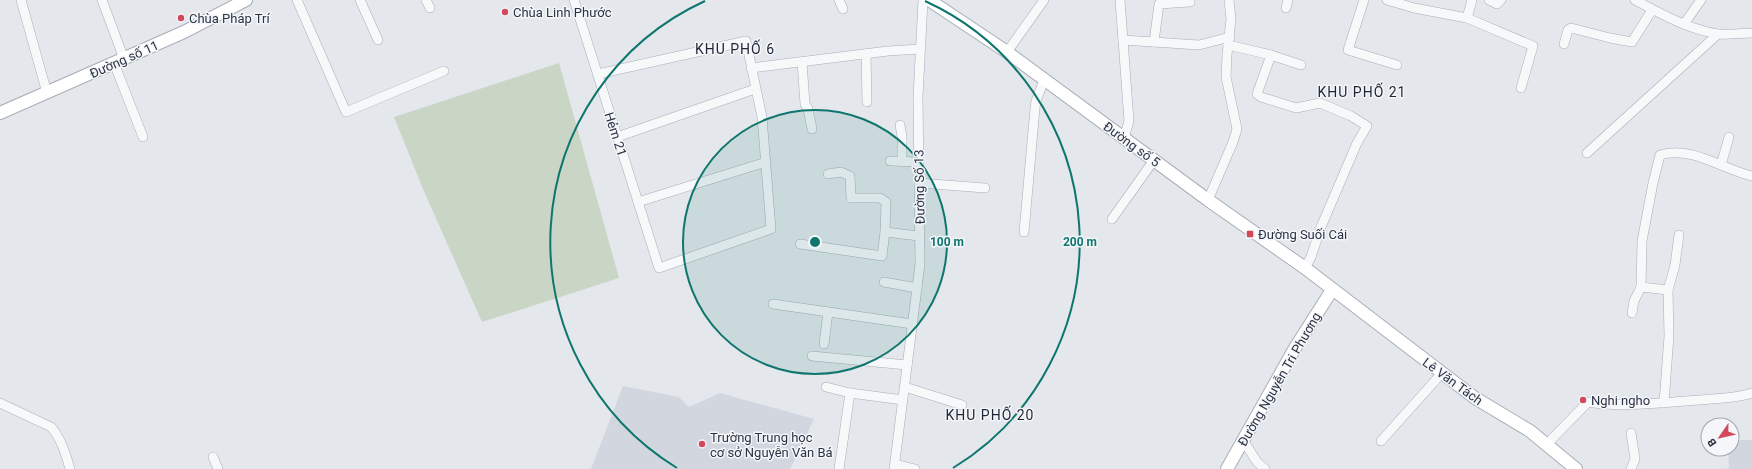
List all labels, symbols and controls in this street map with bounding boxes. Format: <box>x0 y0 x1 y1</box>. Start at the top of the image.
place label: Chùa Linh Phước <box>513 5 612 20</box>
marker: Chùa Linh Phước <box>500 7 510 17</box>
place label: Chùa Pháp Trí <box>189 11 270 26</box>
marker: Chùa Pháp Trí <box>176 13 186 23</box>
street label: Đường số 11 <box>87 38 161 81</box>
district label: KHU PHỐ 6 <box>695 39 775 57</box>
district label: KHU PHỐ 21 <box>1318 82 1406 100</box>
street label: Hẻm 21 <box>601 110 630 158</box>
street label: Đường số 5 <box>1100 119 1163 170</box>
street label: Đường Số 13 <box>911 149 928 225</box>
place label: Đường Suối Cái <box>1258 227 1347 242</box>
marker: Đường Suối Cái <box>1245 229 1255 239</box>
centre of rings <box>808 235 822 249</box>
text: 100 m <box>930 235 964 249</box>
text: 200 m <box>1063 235 1097 249</box>
street label: Đường Nguyễn Tri Phương <box>1235 310 1324 449</box>
street label: Lê Văn Tách <box>1420 355 1486 408</box>
place label: Nghi ngho <box>1591 393 1650 408</box>
marker: Nghi ngho <box>1578 395 1588 405</box>
district label: KHU PHỐ 20 <box>946 405 1034 423</box>
north arrow <box>1700 417 1740 457</box>
place label: Trường Trung học cơ sở Nguyễn Văn Bá <box>710 430 833 460</box>
text: B <box>1705 436 1719 449</box>
marker: Trường Trung học cơ sở Nguyễn Văn Bá <box>697 439 707 449</box>

